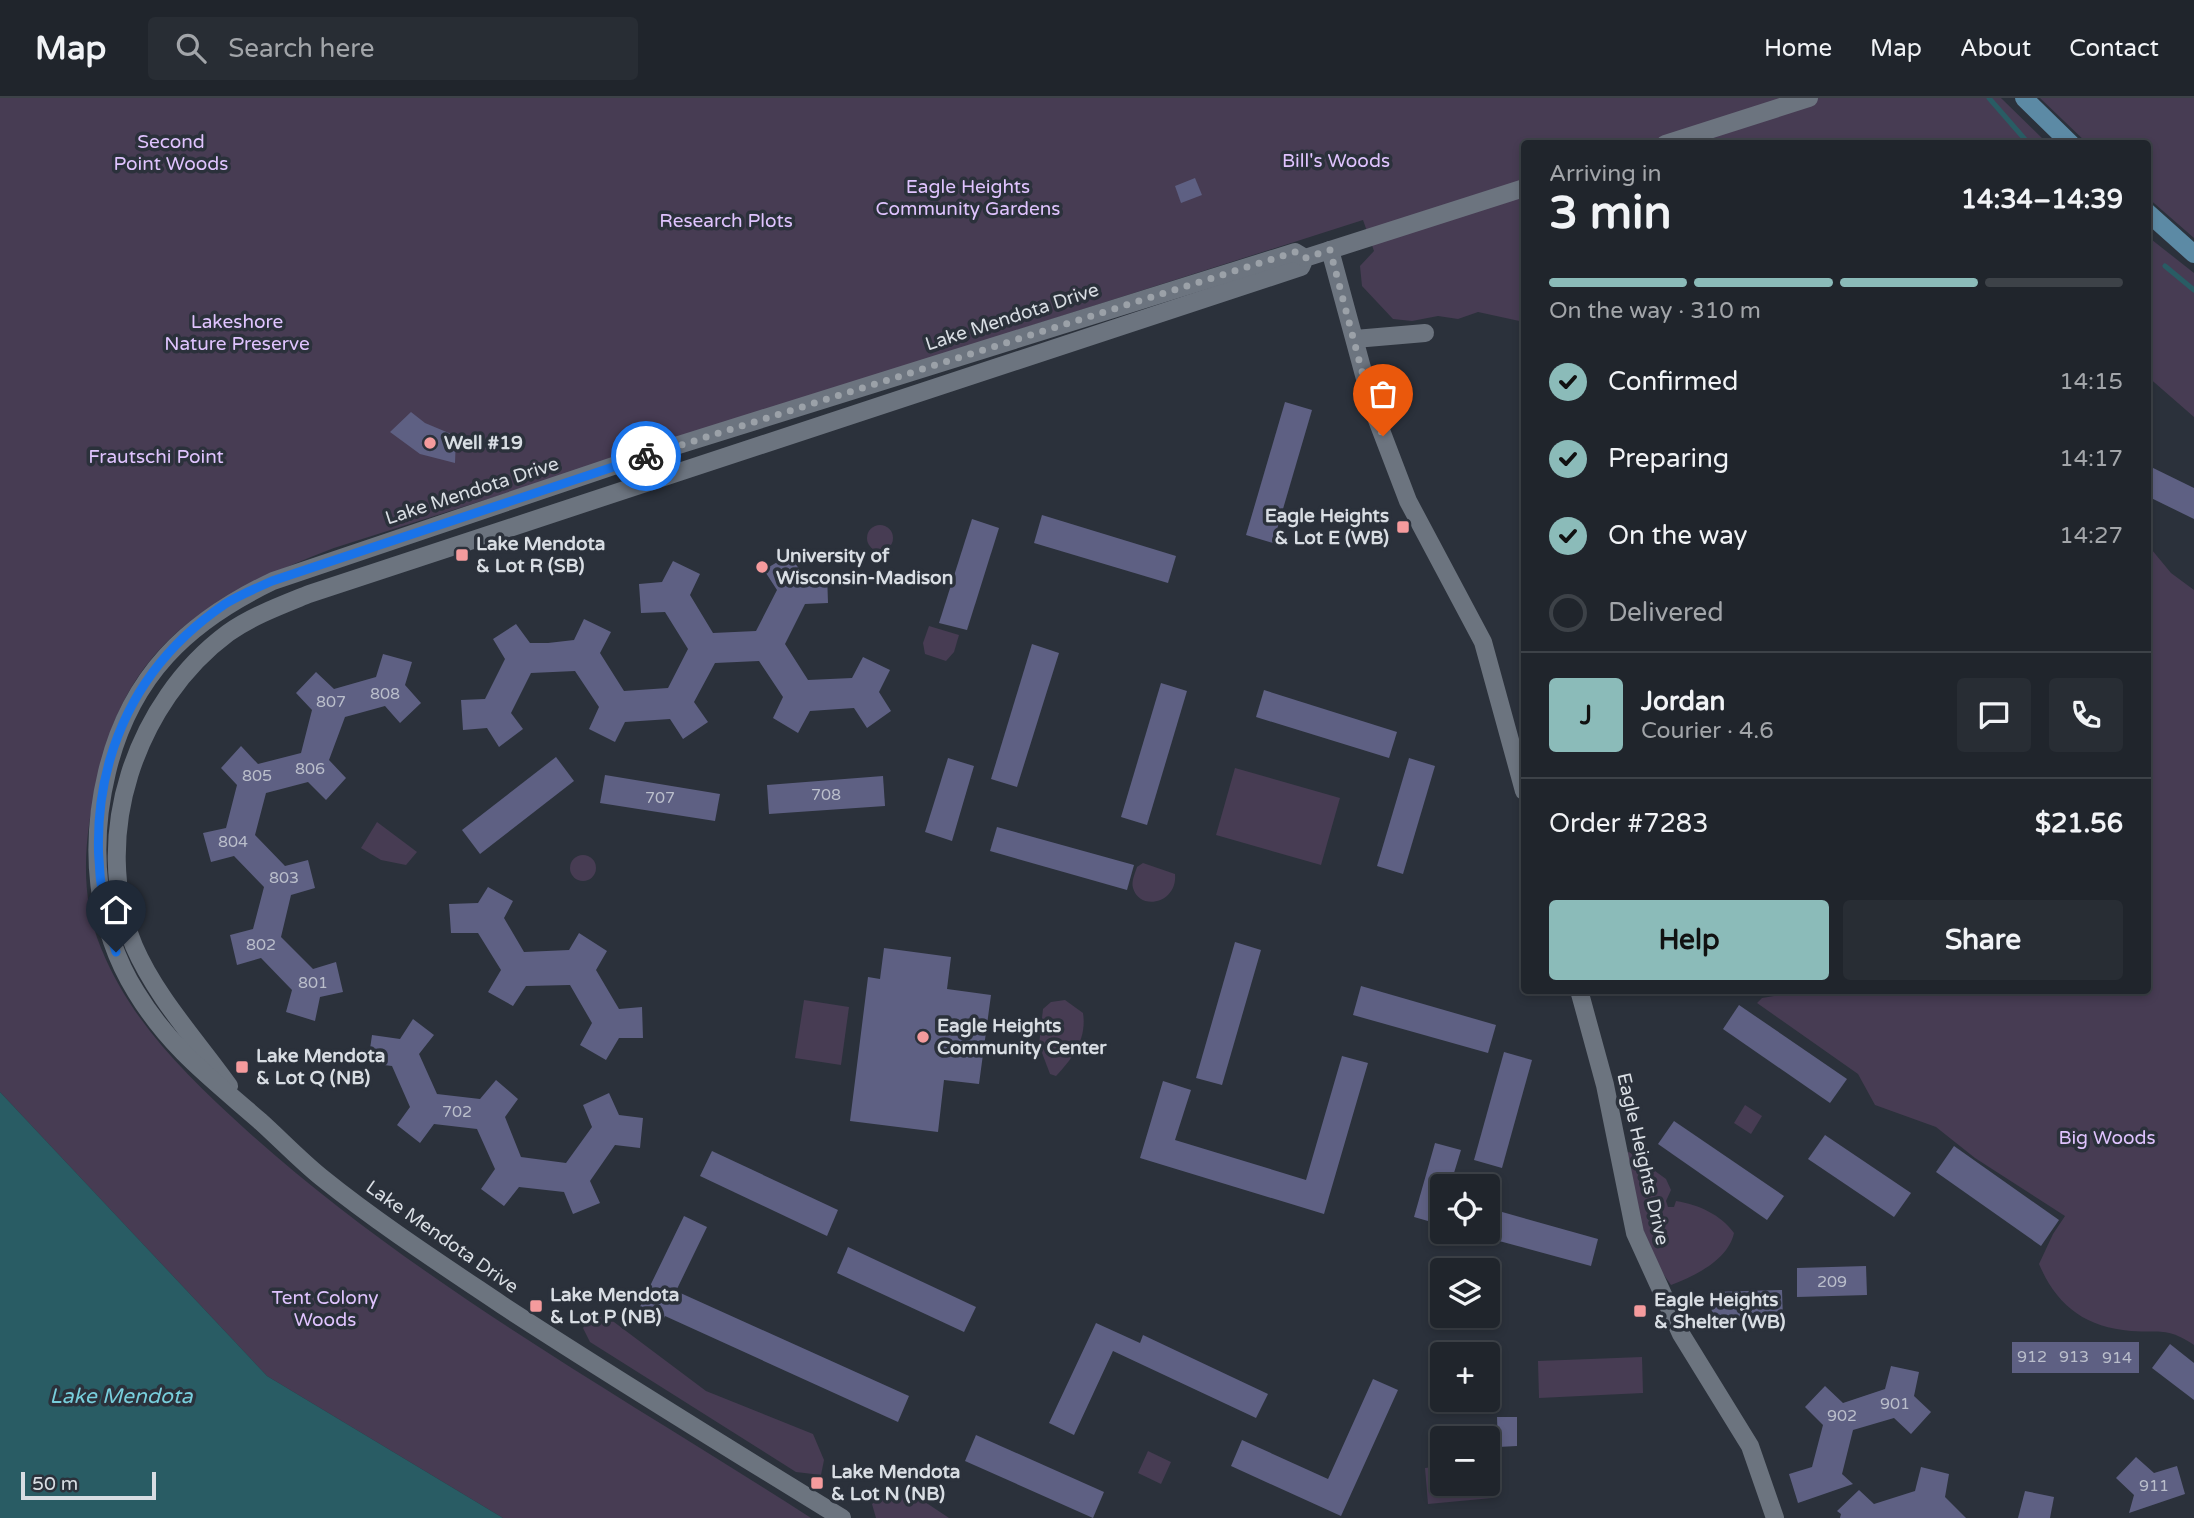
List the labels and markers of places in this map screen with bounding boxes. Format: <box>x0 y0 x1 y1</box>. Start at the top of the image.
pin <box>1353 364 1413 436</box>
place label: Well #19 <box>444 432 523 454</box>
marker: Well #19 <box>422 435 438 451</box>
place label: Eagle Heights & Lot E (WB) <box>1265 505 1389 549</box>
marker: Eagle Heights & Lot E (WB) <box>1395 519 1411 535</box>
place label: Lake Mendota & Lot R (SB) <box>476 533 605 577</box>
place label: University of Wisconsin-Madison <box>776 545 953 589</box>
marker: Lake Mendota & Lot R (SB) <box>454 547 470 563</box>
marker: University of Wisconsin-Madison <box>754 559 770 575</box>
pin <box>86 880 146 952</box>
place label: Eagle Heights Community Center <box>937 1015 1107 1060</box>
marker: Eagle Heights Community Center <box>915 1029 931 1045</box>
place label: Lake Mendota & Lot Q (NB) <box>256 1045 385 1089</box>
marker: Lake Mendota & Lot Q (NB) <box>234 1059 250 1075</box>
place label: Lake Mendota & Lot P (NB) <box>550 1284 679 1328</box>
place label: Eagle Heights & Shelter (WB) <box>1654 1289 1786 1333</box>
marker: Lake Mendota & Lot P (NB) <box>528 1298 544 1314</box>
marker: Eagle Heights & Shelter (WB) <box>1632 1303 1648 1319</box>
place label: Lake Mendota & Lot N (NB) <box>831 1461 960 1505</box>
marker: Lake Mendota & Lot N (NB) <box>809 1475 825 1491</box>

